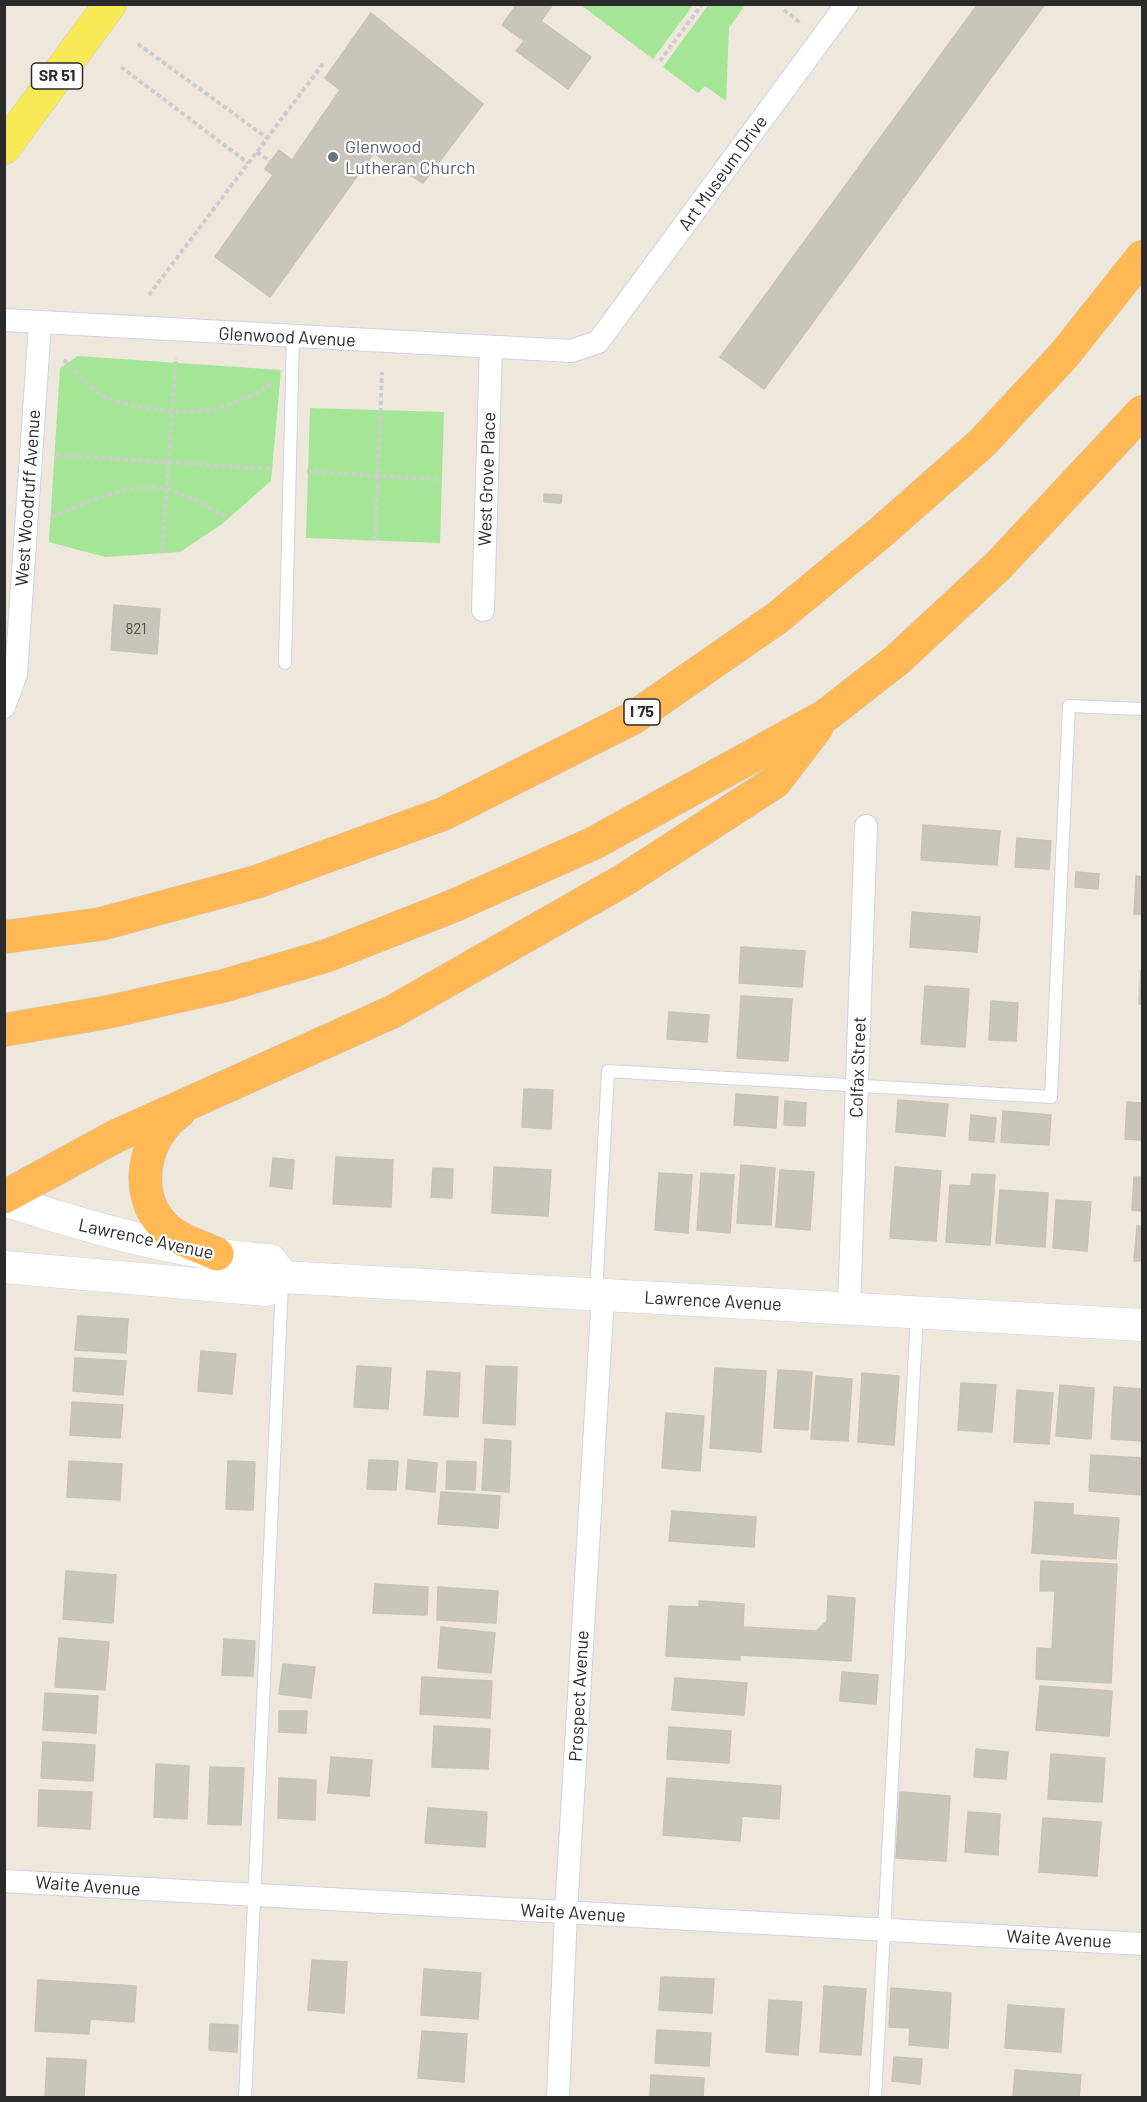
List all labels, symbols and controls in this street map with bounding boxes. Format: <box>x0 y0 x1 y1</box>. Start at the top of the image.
road number: SR 51 <box>32 63 82 89</box>
street label: Art Museum Drive <box>674 111 772 235</box>
place label: Glenwood Lutheran Church <box>345 136 475 178</box>
marker: Glenwood Lutheran Church <box>326 150 340 164</box>
street label: Glenwood Avenue <box>218 323 356 351</box>
street label: West Woodruff Avenue <box>11 409 45 587</box>
street label: West Grove Place <box>474 411 500 547</box>
house number: 821 <box>126 620 146 638</box>
road number: I 75 <box>624 699 660 725</box>
street label: Colfax Street <box>845 1016 871 1118</box>
street label: Lawrence Avenue <box>76 1214 216 1264</box>
street label: Lawrence Avenue <box>644 1287 782 1315</box>
street label: Prospect Avenue <box>565 1630 593 1762</box>
street label: Waite Avenue <box>35 1872 141 1900</box>
street label: Waite Avenue <box>520 1899 626 1927</box>
street label: Waite Avenue <box>1006 1925 1112 1953</box>

